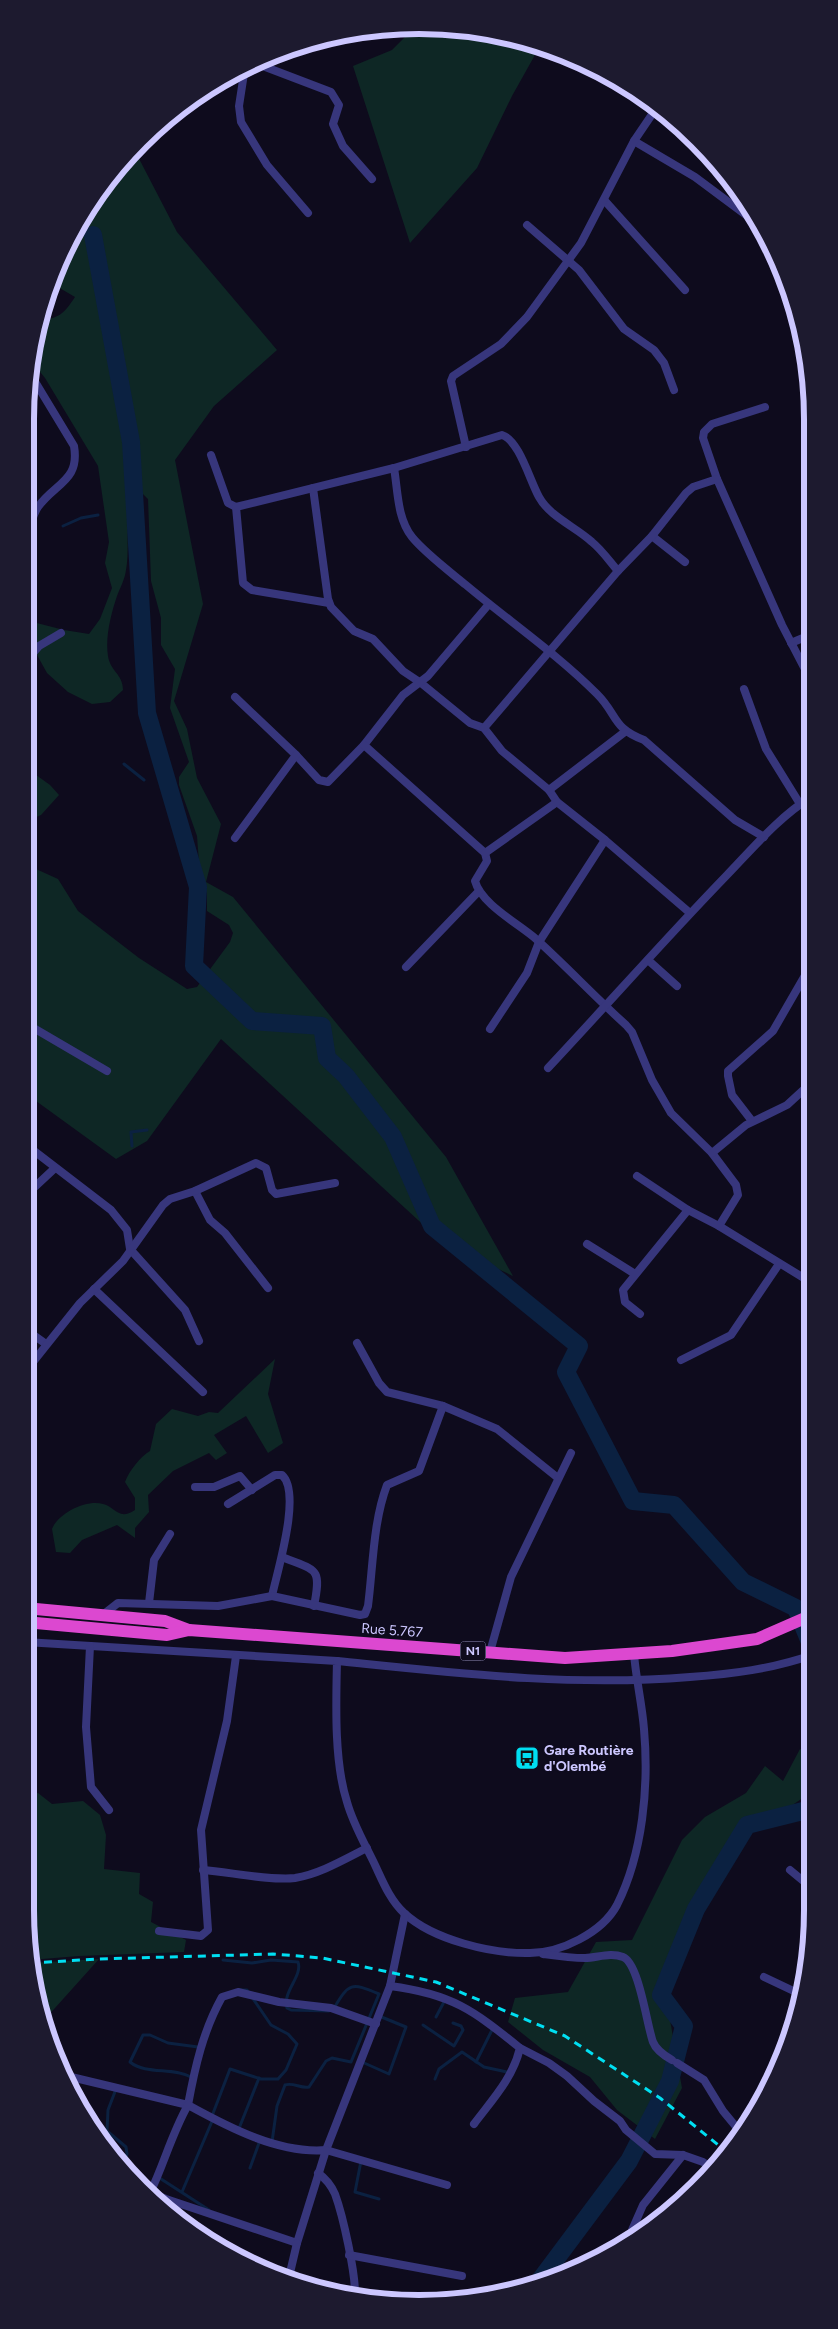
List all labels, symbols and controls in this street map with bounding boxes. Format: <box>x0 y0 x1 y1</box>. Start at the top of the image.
street label: Rue 5.767 <box>361 1620 424 1641</box>
road number: N1 <box>460 1642 486 1660</box>
place label: Gare Routière d'Olembé <box>544 1742 634 1775</box>
bus stop icon: Gare Routière d'Olembé <box>514 1745 540 1771</box>

